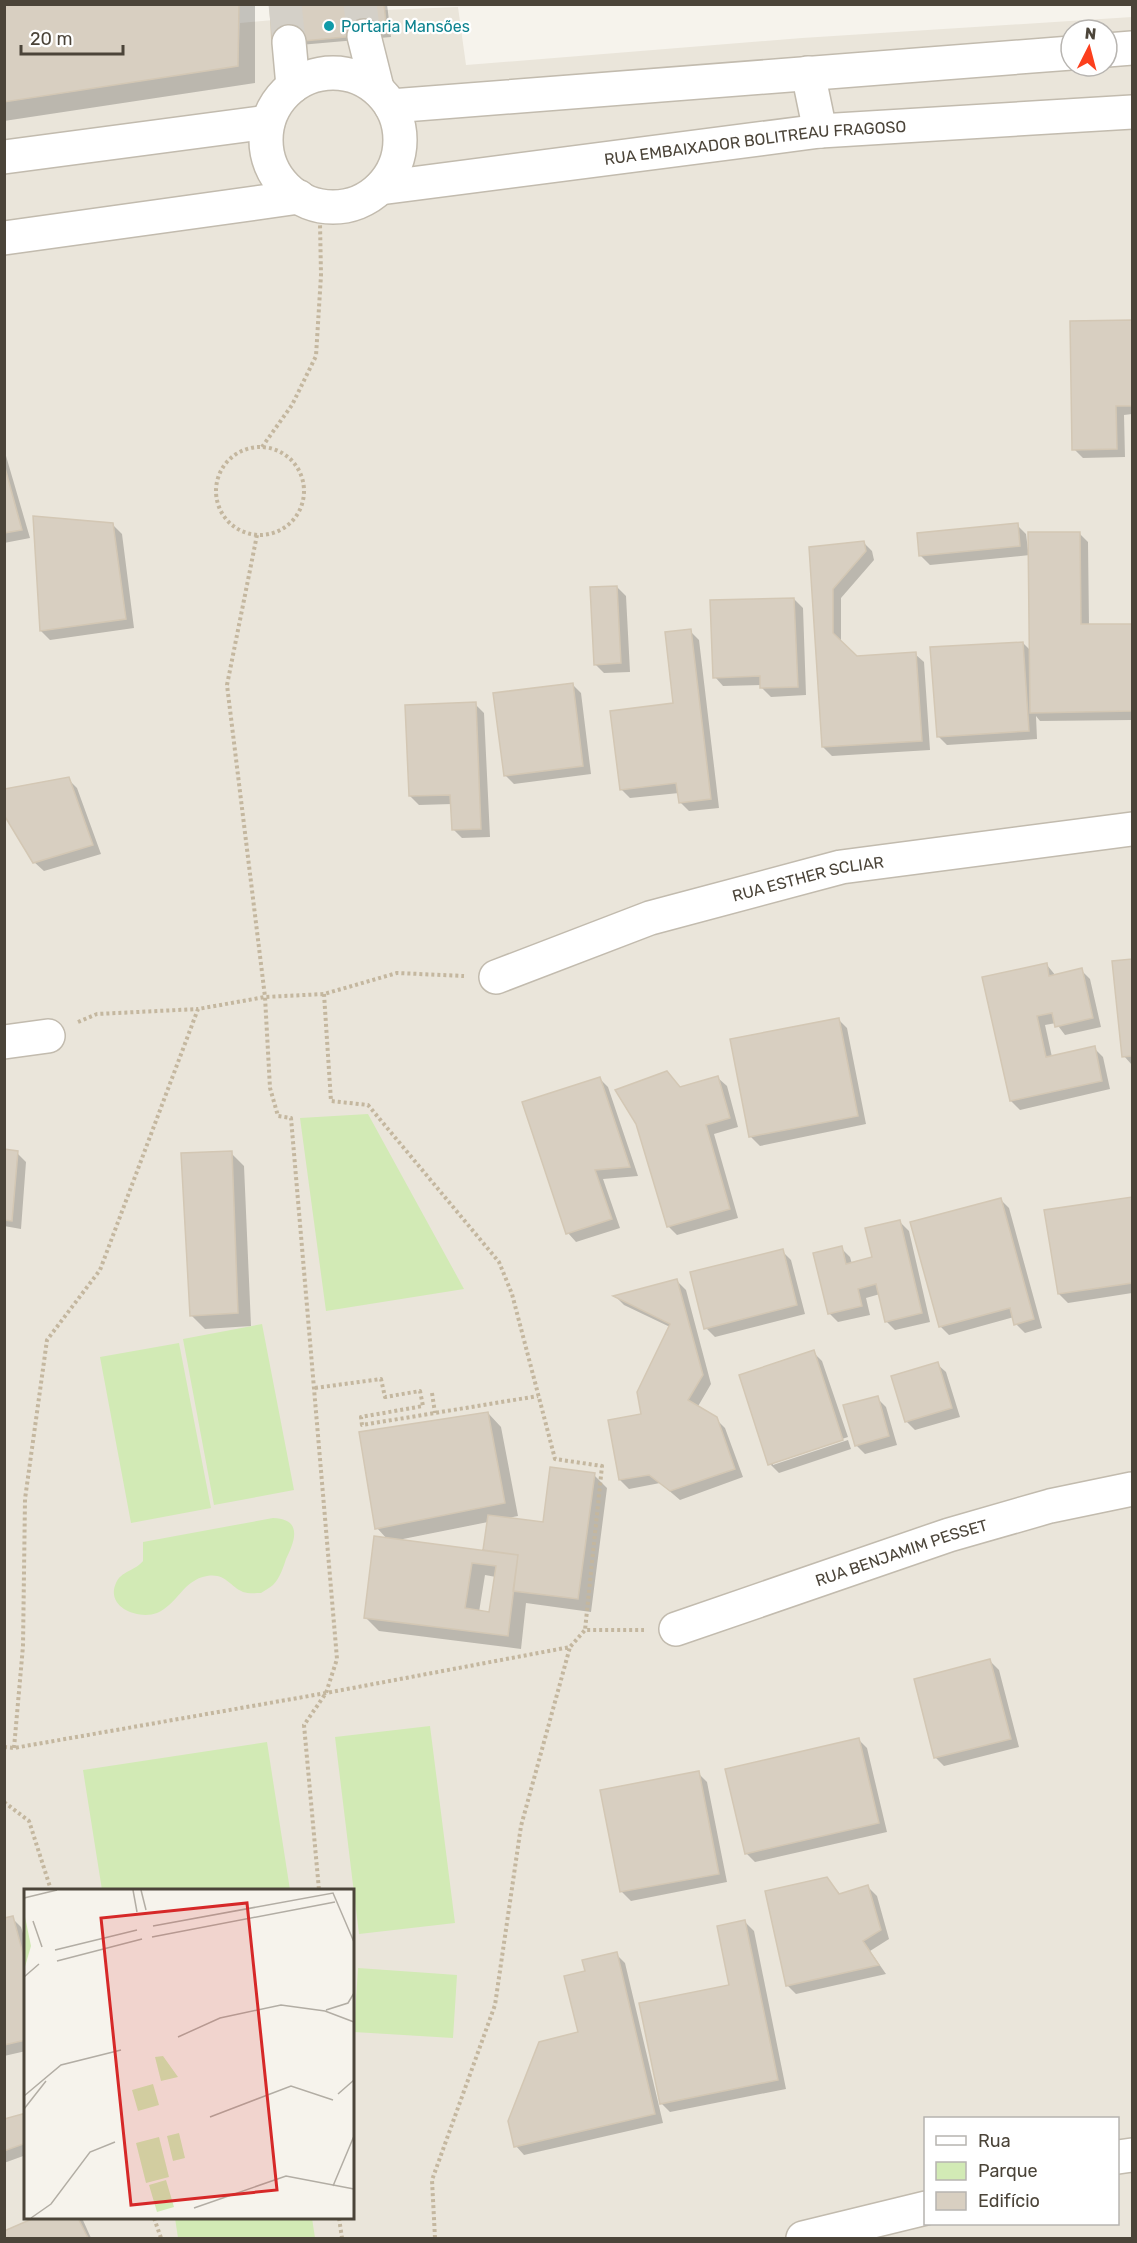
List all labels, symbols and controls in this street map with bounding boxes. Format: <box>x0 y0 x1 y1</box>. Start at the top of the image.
place label: Portaria Mansões <box>341 17 470 36</box>
scale bar <box>21 18 123 56</box>
north arrow <box>1059 18 1119 78</box>
marker: Portaria Mansões <box>322 19 336 33</box>
text: N <box>1084 24 1097 44</box>
text: 20 m <box>30 28 72 50</box>
street label: RUA EMBAIXADOR BOLITREAU FRAGOSO <box>603 116 907 168</box>
street label: RUA ESTHER SCLIAR <box>730 852 885 905</box>
street label: RUA BENJAMIM PESSET <box>813 1515 990 1590</box>
inset map <box>24 1889 354 2219</box>
legend <box>924 2117 1119 2225</box>
text: Rua <box>978 2130 1011 2152</box>
text: Parque <box>978 2160 1038 2182</box>
text: Edifício <box>978 2190 1040 2212</box>

